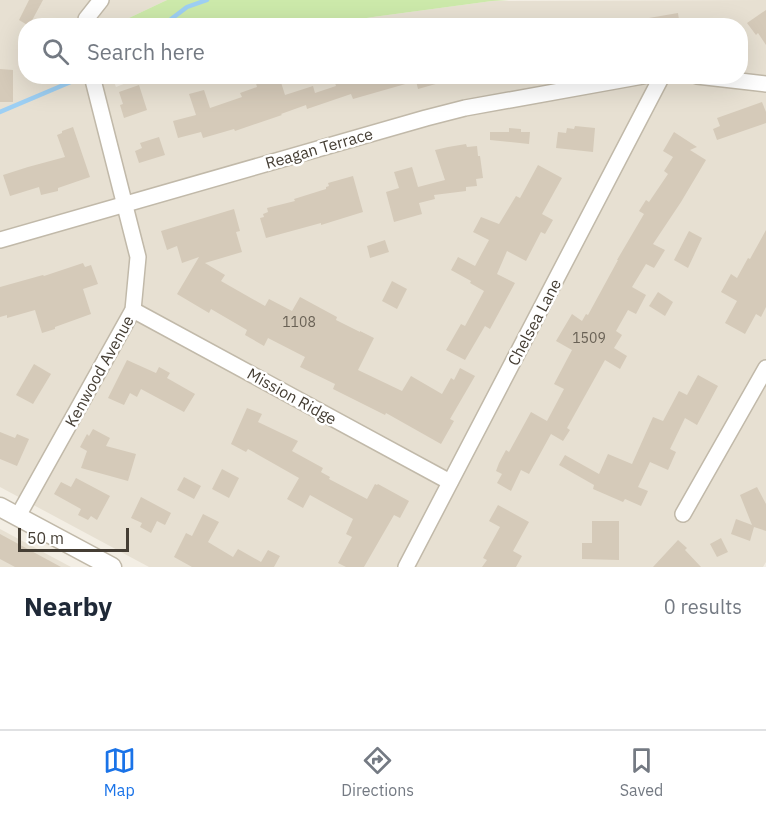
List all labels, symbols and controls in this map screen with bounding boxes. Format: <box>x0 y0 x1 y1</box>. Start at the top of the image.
search box <box>18 18 748 84</box>
icon: search <box>39 35 72 68</box>
text: Search here <box>87 37 205 66</box>
street label: Reagan Terrace <box>263 123 375 173</box>
street label: Chelsea Lane <box>503 275 565 369</box>
street label: Kenwood Avenue <box>60 312 138 430</box>
house number: 1108 <box>282 313 316 331</box>
house number: 1509 <box>572 329 606 347</box>
street label: Mission Ridge <box>244 363 340 429</box>
scale bar <box>18 525 129 552</box>
text: 50 m <box>27 528 64 548</box>
text: Nearby <box>24 589 112 623</box>
text: 0 results <box>664 593 742 620</box>
tab: Map <box>103 744 136 800</box>
tab: Directions <box>341 744 414 800</box>
tab: Saved <box>620 744 663 800</box>

